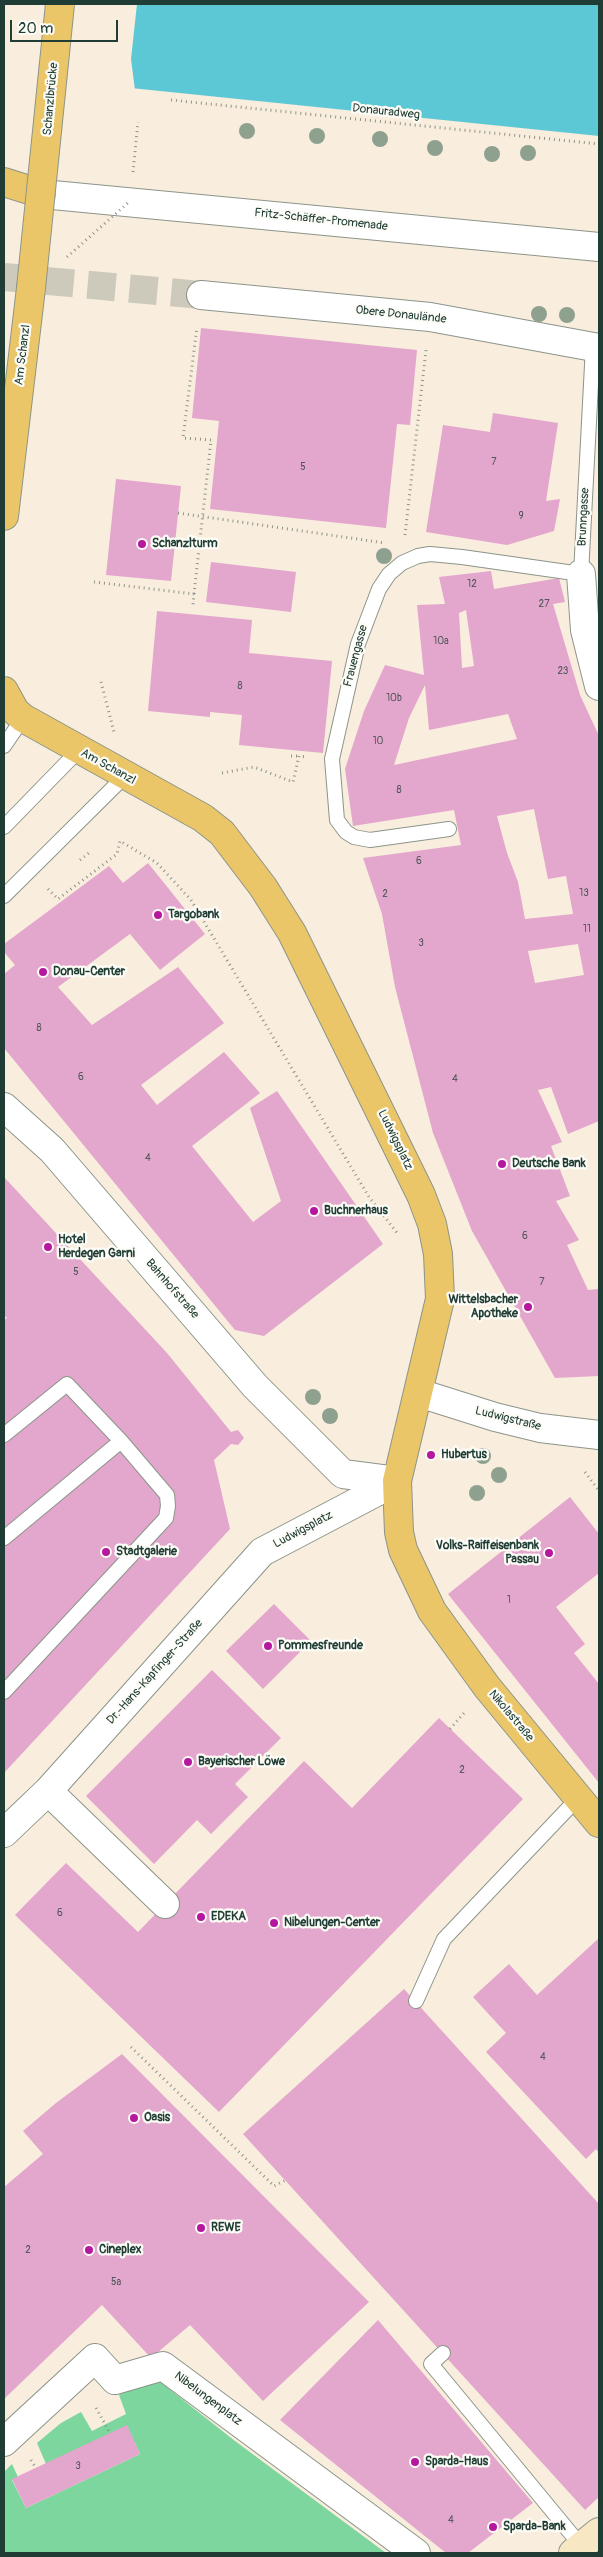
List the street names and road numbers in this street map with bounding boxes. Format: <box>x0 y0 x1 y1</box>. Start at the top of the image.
street label: Schanzlbrücke <box>41 62 61 136</box>
street label: Donauradweg <box>352 101 420 123</box>
street label: Fritz-Schäffer-Promenade <box>253 206 389 234</box>
street label: Obere Donaulände <box>355 303 447 327</box>
street label: Am Schanzl <box>12 324 34 386</box>
street label: Brunngasse <box>575 487 593 547</box>
street label: Frauengasse <box>341 623 371 689</box>
street label: Am Schanzl <box>78 746 138 788</box>
street label: Ludwigsplatz <box>374 1108 416 1172</box>
street label: Bahnhofstraße <box>142 1256 202 1322</box>
street label: Ludwigstraße <box>474 1404 542 1434</box>
street label: Ludwigsplatz <box>271 1508 335 1552</box>
street label: Dr.-Hans-Kapfinger-Straße <box>104 1616 206 1728</box>
street label: Nikolastraße <box>485 1687 537 1745</box>
street label: Nibelungenplatz <box>171 2369 245 2429</box>

